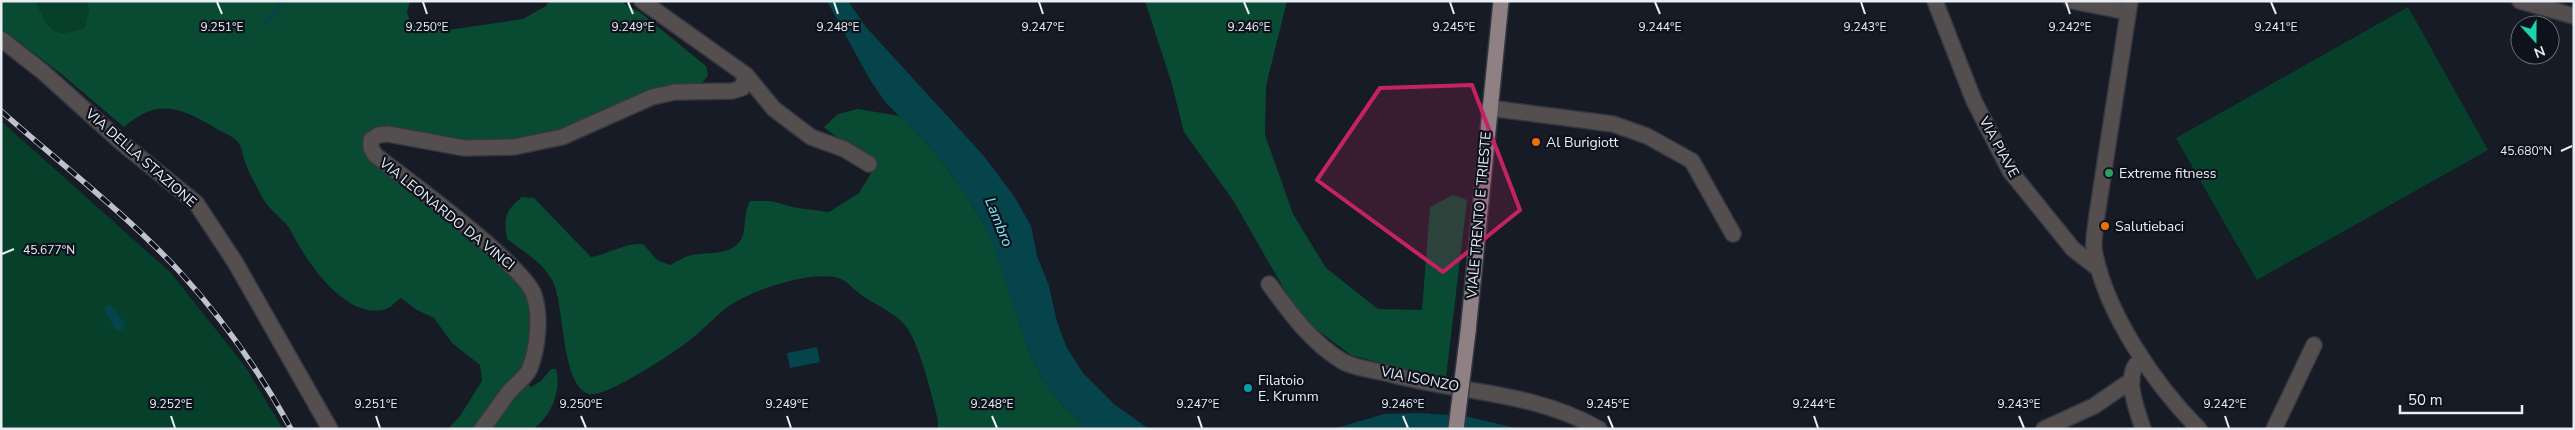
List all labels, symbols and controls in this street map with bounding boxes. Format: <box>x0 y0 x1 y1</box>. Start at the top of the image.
north arrow <box>2510 15 2560 65</box>
text: 9.251°E <box>201 19 243 35</box>
text: 9.250°E <box>406 19 448 35</box>
text: 9.249°E <box>612 19 654 35</box>
text: 9.248°E <box>817 19 859 35</box>
text: 9.247°E <box>1022 19 1064 35</box>
text: 9.246°E <box>1228 19 1270 35</box>
text: 9.245°E <box>1433 19 1475 35</box>
text: 9.244°E <box>1639 19 1681 35</box>
text: 9.243°E <box>1844 19 1886 35</box>
text: 9.242°E <box>2049 19 2091 35</box>
text: 9.241°E <box>2255 19 2297 35</box>
text: N <box>2531 41 2548 62</box>
street label: VIA DELLA STAZIONE <box>81 104 201 211</box>
street label: VIA PIAVE <box>1974 112 2023 181</box>
street label: VIALE TRENTO E TRIESTE <box>1462 131 1496 300</box>
place label: Al Burigiott <box>1546 133 1618 152</box>
marker: Al Burigiott <box>1530 136 1542 148</box>
text: 45.680°N <box>2500 143 2552 159</box>
street label: VIA LEONARDO DA VINCI <box>375 153 519 274</box>
place label: Extreme fitness <box>2119 164 2217 183</box>
marker: Extreme fitness <box>2103 167 2115 179</box>
water label: Lambro <box>980 194 1018 250</box>
place label: Salutiebaci <box>2115 217 2184 236</box>
marker: Salutiebaci <box>2099 220 2111 232</box>
text: 45.677°N <box>23 242 75 258</box>
street label: VIA ISONZO <box>1378 362 1461 396</box>
place label: Filatoio E. Krumm <box>1258 371 1319 406</box>
marker: Filatoio E. Krumm <box>1242 382 1254 394</box>
scale bar <box>2400 382 2522 414</box>
text: 50 m <box>2408 390 2443 410</box>
text: 9.252°E <box>150 396 192 412</box>
text: 9.251°E <box>355 396 397 412</box>
text: 9.250°E <box>560 396 602 412</box>
text: 9.249°E <box>766 396 808 412</box>
text: 9.248°E <box>971 396 1013 412</box>
text: 9.247°E <box>1177 396 1219 412</box>
text: 9.246°E <box>1382 396 1424 412</box>
text: 9.245°E <box>1587 396 1629 412</box>
text: 9.244°E <box>1793 396 1835 412</box>
text: 9.243°E <box>1998 396 2040 412</box>
text: 9.242°E <box>2204 396 2246 412</box>

